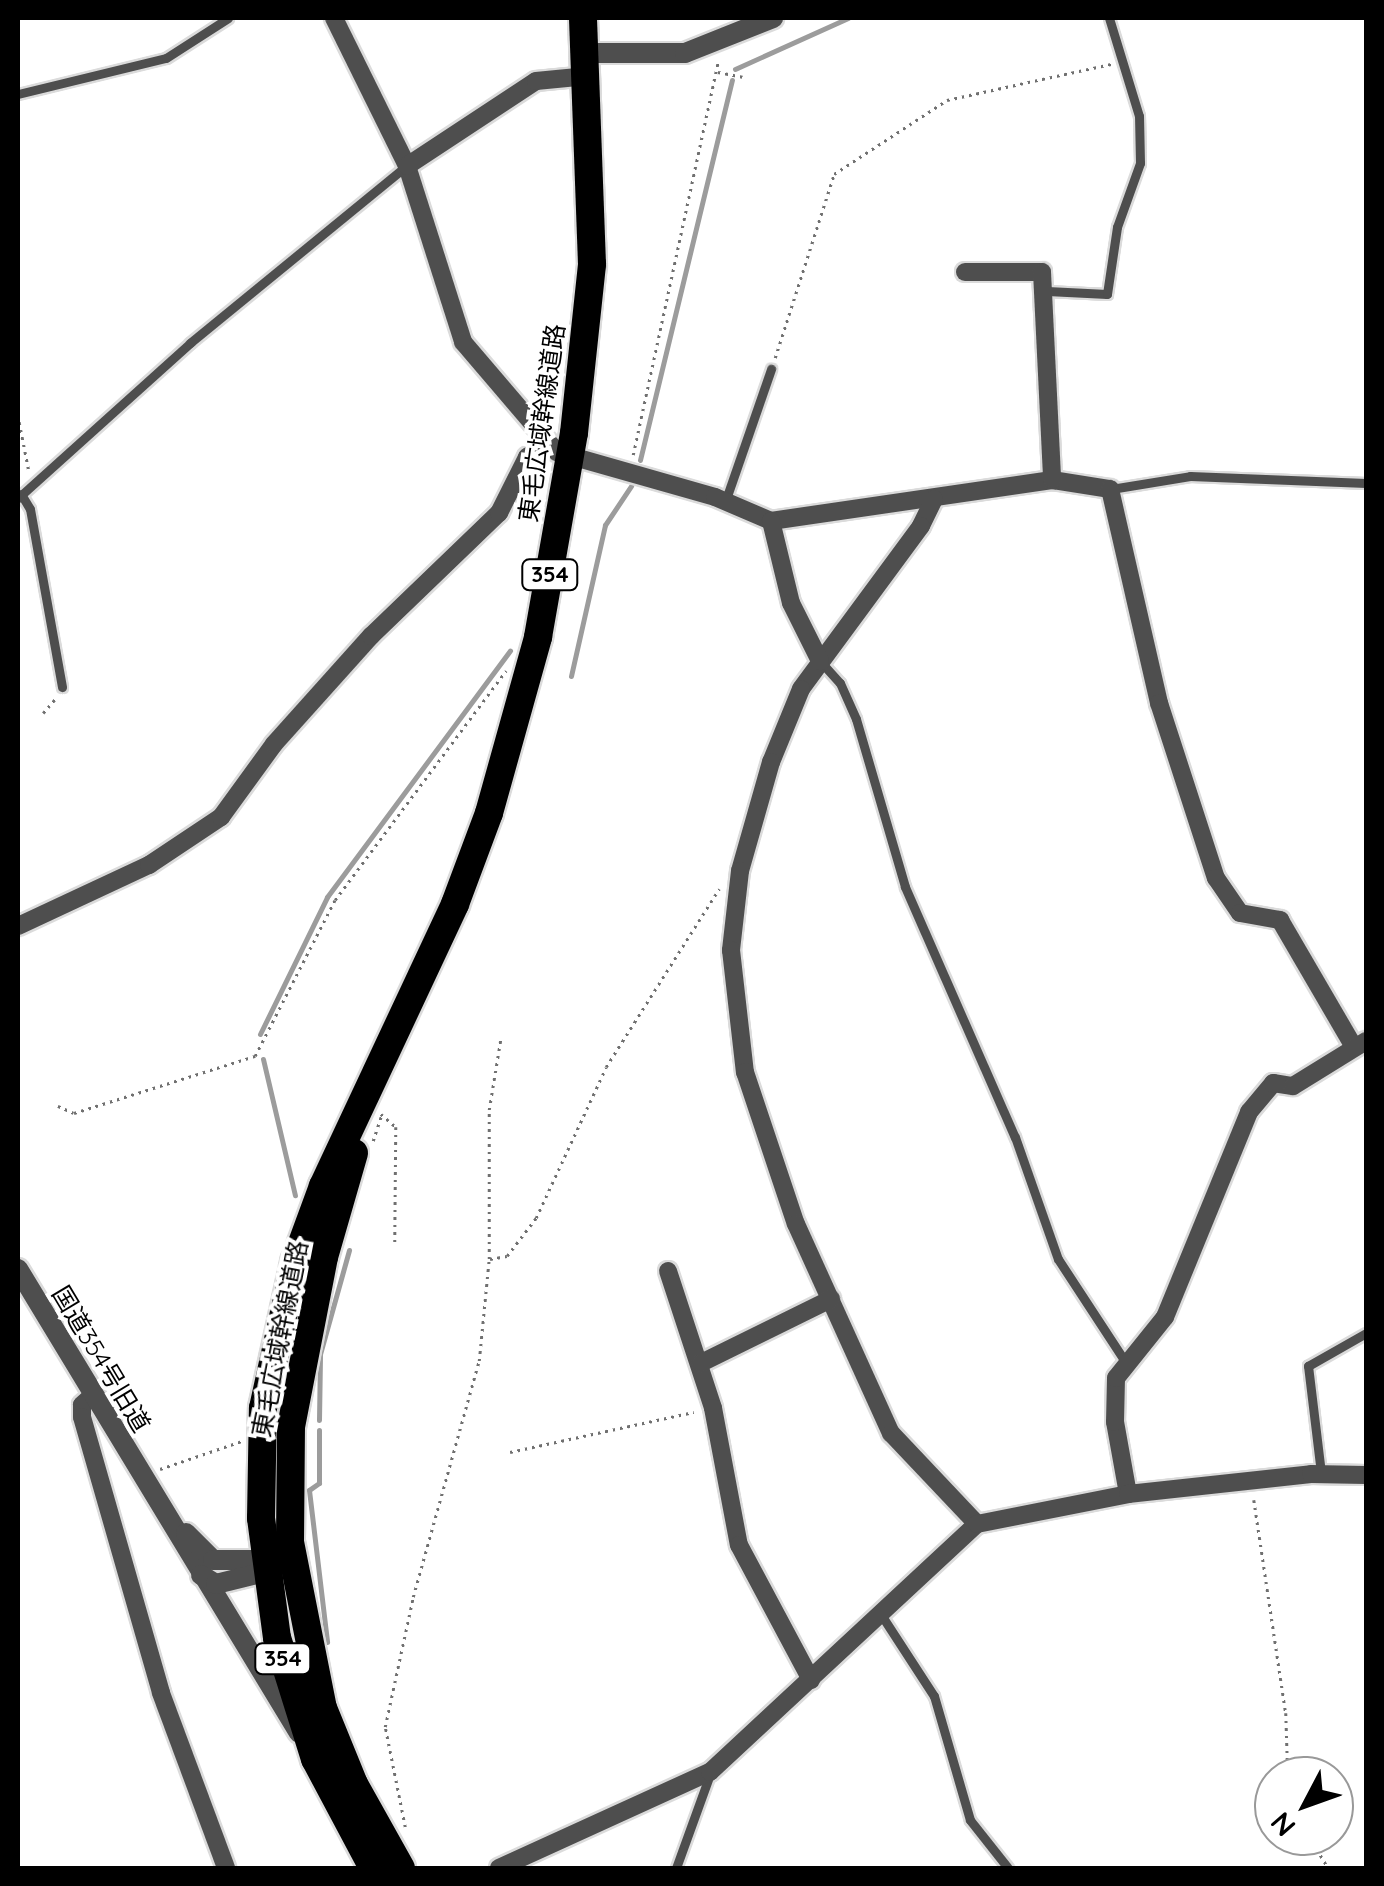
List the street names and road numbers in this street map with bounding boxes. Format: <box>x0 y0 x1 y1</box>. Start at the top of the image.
street label: 東毛広域幹線道路 <box>513 322 571 524</box>
road number: 354 <box>520 558 580 592</box>
street label: 東毛広域幹線道路 <box>246 1238 314 1440</box>
street label: 国道354号旧道 <box>46 1281 156 1437</box>
road number: 354 <box>253 1642 313 1676</box>

